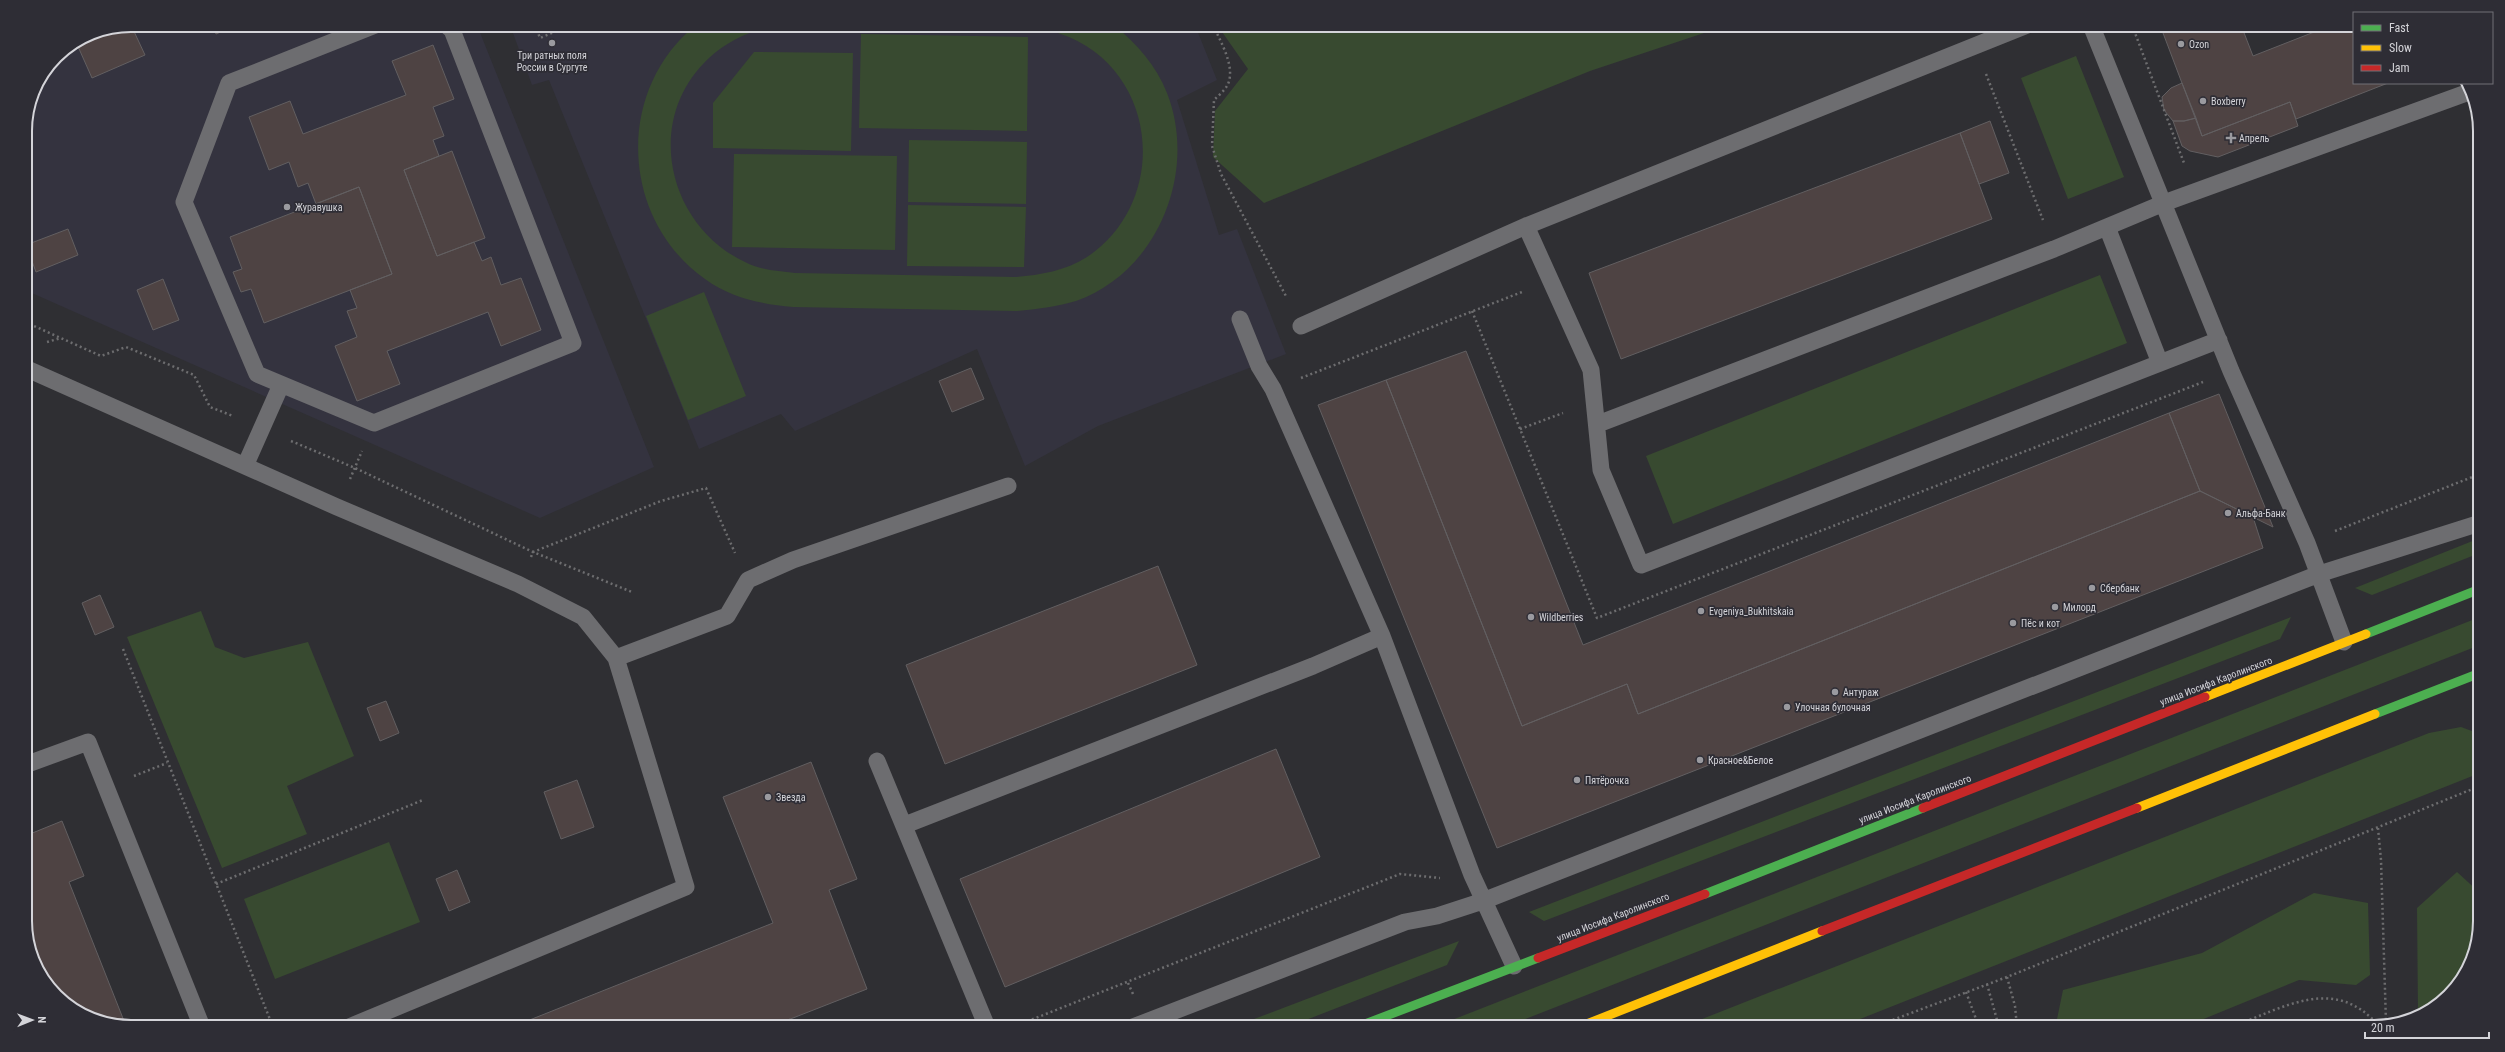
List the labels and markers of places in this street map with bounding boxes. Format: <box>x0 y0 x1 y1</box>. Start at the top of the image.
marker: Три ратных поля России в Сургуте <box>547 38 557 48</box>
marker: Ozon <box>2176 39 2186 49</box>
place label: Ozon <box>2189 39 2209 50</box>
place label: Три ратных поля России в Сургуте <box>517 50 588 73</box>
marker: Boxberry <box>2198 96 2208 106</box>
place label: Boxberry <box>2211 96 2246 107</box>
marker: Апрель <box>2226 133 2236 143</box>
place label: Апрель <box>2239 133 2270 144</box>
marker: Журавушка <box>282 202 292 212</box>
place label: Журавушка <box>295 202 343 213</box>
marker: Альфа-Банк <box>2223 508 2233 518</box>
place label: Альфа-Банк <box>2236 508 2286 519</box>
marker: Сбербанк <box>2087 583 2097 593</box>
place label: Сбербанк <box>2100 583 2140 594</box>
marker: Милорд <box>2050 602 2060 612</box>
place label: Милорд <box>2063 602 2097 613</box>
marker: Evgeniya_Bukhitskaia <box>1696 606 1706 616</box>
place label: Evgeniya_Bukhitskaia <box>1709 606 1794 617</box>
marker: Wildberries <box>1526 612 1536 622</box>
place label: Wildberries <box>1539 612 1584 623</box>
marker: Пёс и кот <box>2008 618 2018 628</box>
place label: Пёс и кот <box>2021 618 2060 629</box>
marker: Антураж <box>1830 687 1840 697</box>
place label: Антураж <box>1843 687 1879 698</box>
marker: Улочная булочная <box>1782 702 1792 712</box>
place label: Улочная булочная <box>1795 702 1871 713</box>
marker: Красное&Белое <box>1695 755 1705 765</box>
place label: Красное&Белое <box>1708 755 1773 766</box>
marker: Пятёрочка <box>1572 775 1582 785</box>
place label: Пятёрочка <box>1585 775 1629 786</box>
marker: Звезда <box>763 792 773 802</box>
place label: Звезда <box>776 792 806 803</box>

